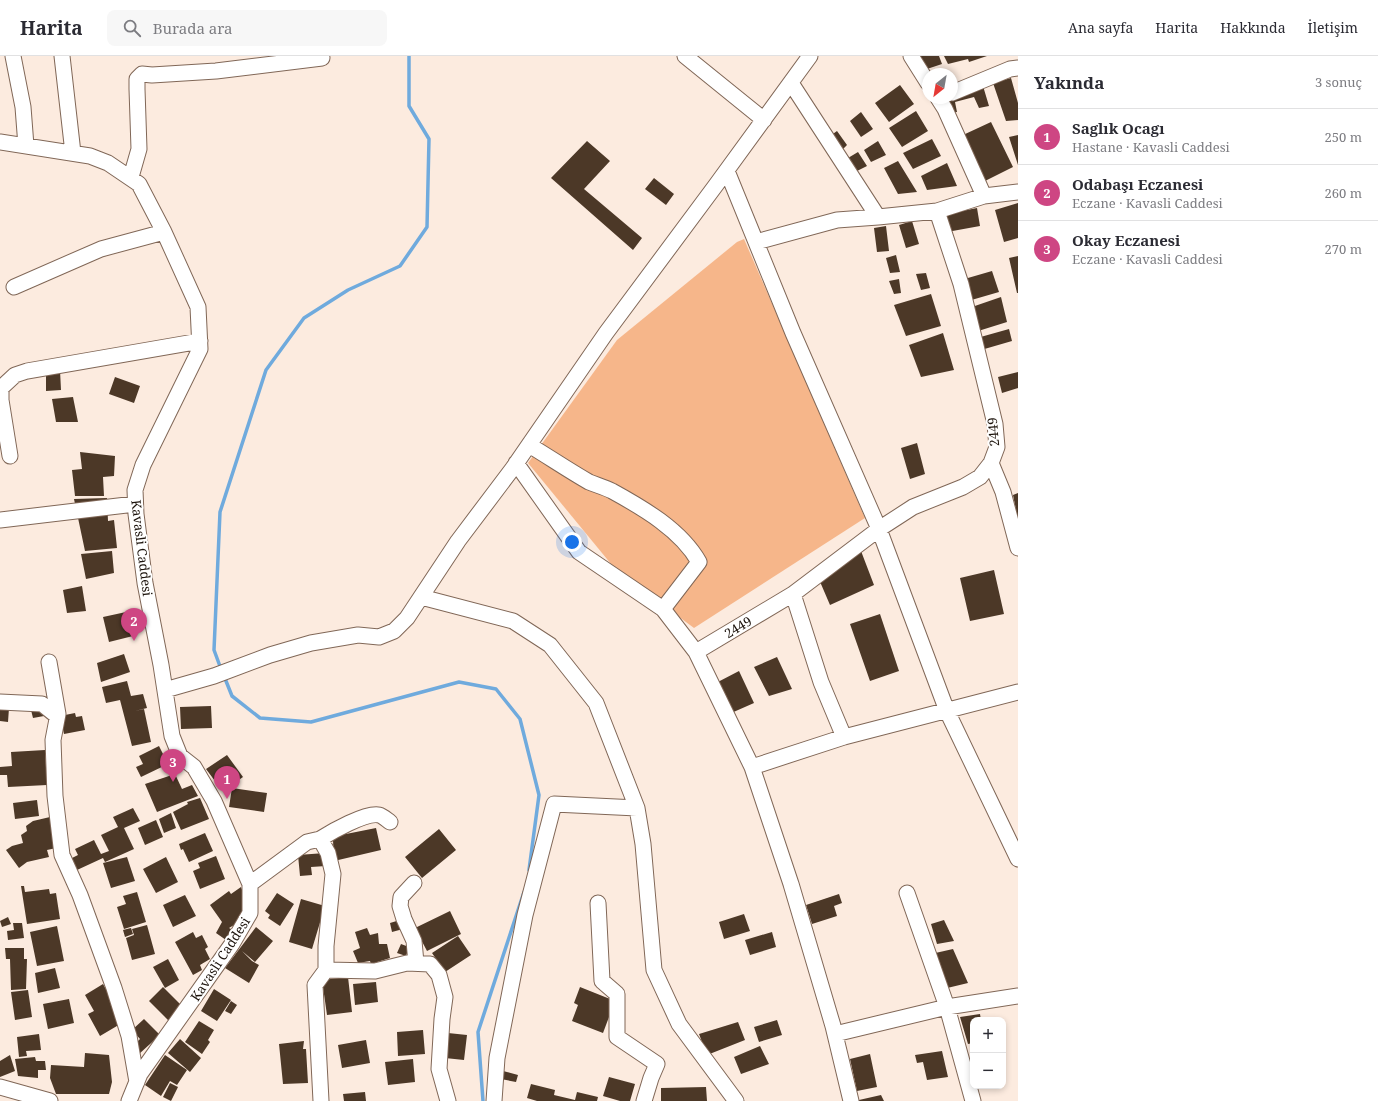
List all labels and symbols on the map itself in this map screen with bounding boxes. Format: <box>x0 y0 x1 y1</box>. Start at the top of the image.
north arrow <box>922 68 958 104</box>
street label: 2449 <box>983 417 1003 447</box>
street label: Kavasli Caddesi <box>127 499 157 597</box>
your location <box>562 532 582 552</box>
pin: 2 <box>121 608 147 641</box>
street label: 2449 <box>721 612 755 642</box>
pin: 3 <box>160 749 186 782</box>
pin: 1 <box>214 766 240 799</box>
street label: Kavasli Caddesi <box>186 913 254 1005</box>

